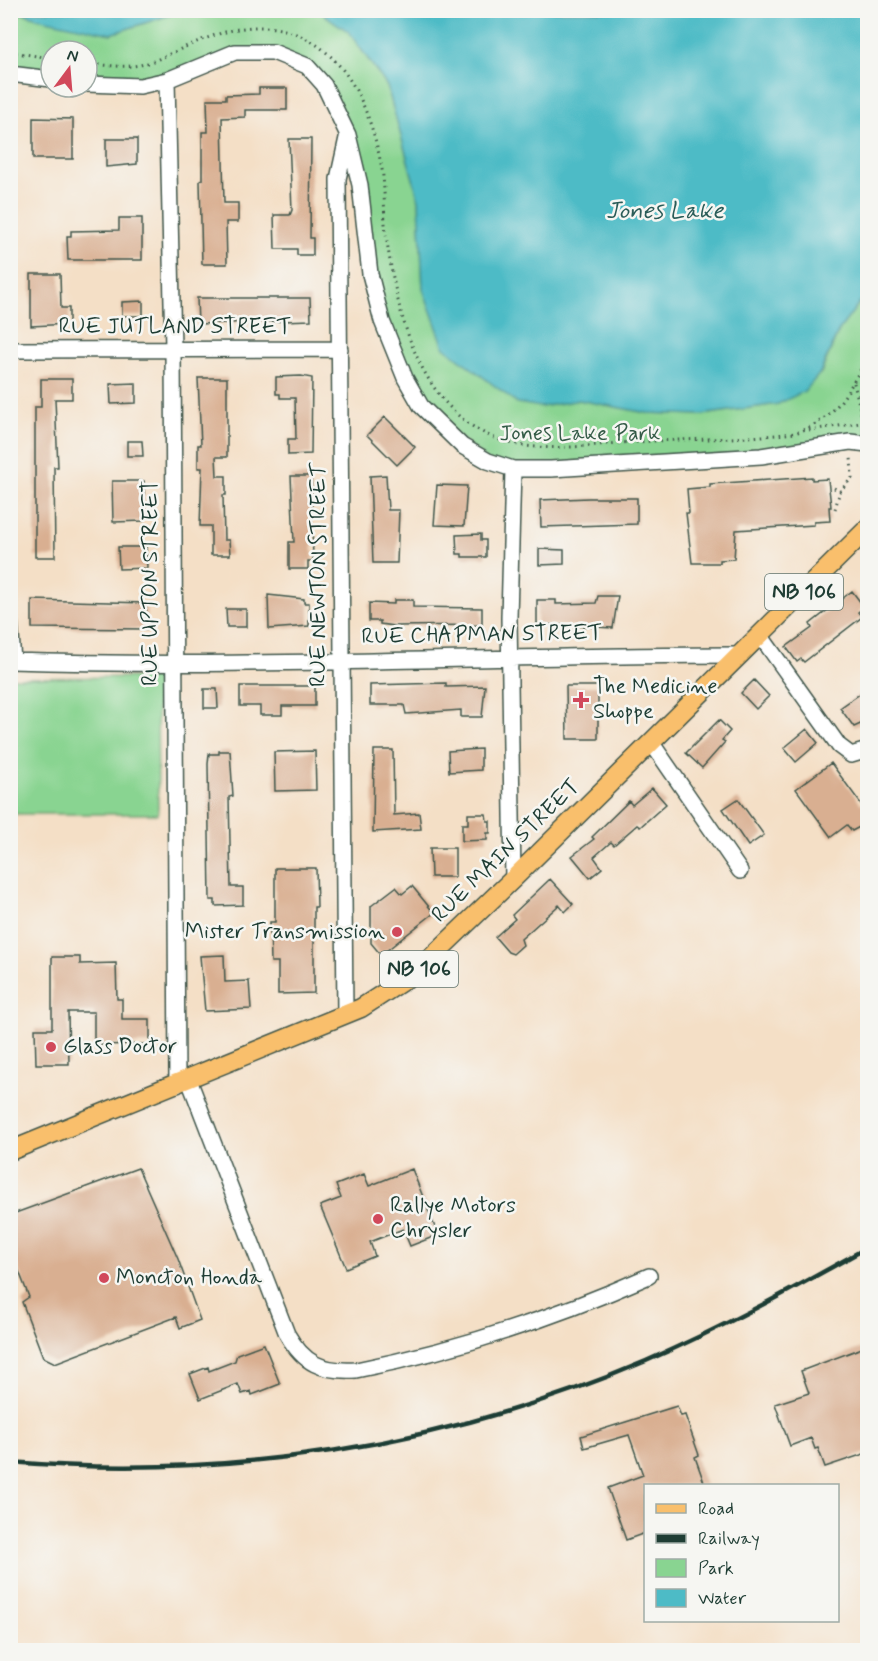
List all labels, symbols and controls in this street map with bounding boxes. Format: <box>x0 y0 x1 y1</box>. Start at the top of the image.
north arrow <box>39 39 99 99</box>
text: N <box>65 44 81 68</box>
water label: Jones Lake <box>606 196 725 227</box>
street label: RUE JUTLAND STREET <box>58 313 292 341</box>
park label: Jones Lake Park <box>500 420 660 448</box>
street label: RUE NEWTON STREET <box>305 462 333 687</box>
street label: RUE UPTON STREET <box>137 480 165 686</box>
road number: NB 106 <box>765 574 843 610</box>
street label: RUE CHAPMAN STREET <box>361 619 603 651</box>
place label: The Medicine Shoppe <box>593 673 718 726</box>
marker: The Medicine Shoppe <box>574 693 588 707</box>
street label: RUE MAIN STREET <box>426 773 586 929</box>
place label: Mister Transmission <box>185 918 385 946</box>
marker: Mister Transmission <box>390 925 404 939</box>
road number: NB 106 <box>380 951 458 987</box>
place label: Glass Doctor <box>63 1033 177 1061</box>
marker: Glass Doctor <box>44 1040 58 1054</box>
place label: Rallye Motors Chrysler <box>390 1192 516 1245</box>
marker: Rallye Motors Chrysler <box>371 1212 385 1226</box>
place label: Moncton Honda <box>116 1264 263 1292</box>
marker: Moncton Honda <box>97 1271 111 1285</box>
legend <box>644 1484 839 1622</box>
text: Road <box>698 1497 734 1521</box>
text: Railway <box>698 1527 760 1551</box>
text: Park <box>698 1557 734 1581</box>
text: Water <box>698 1587 747 1611</box>

